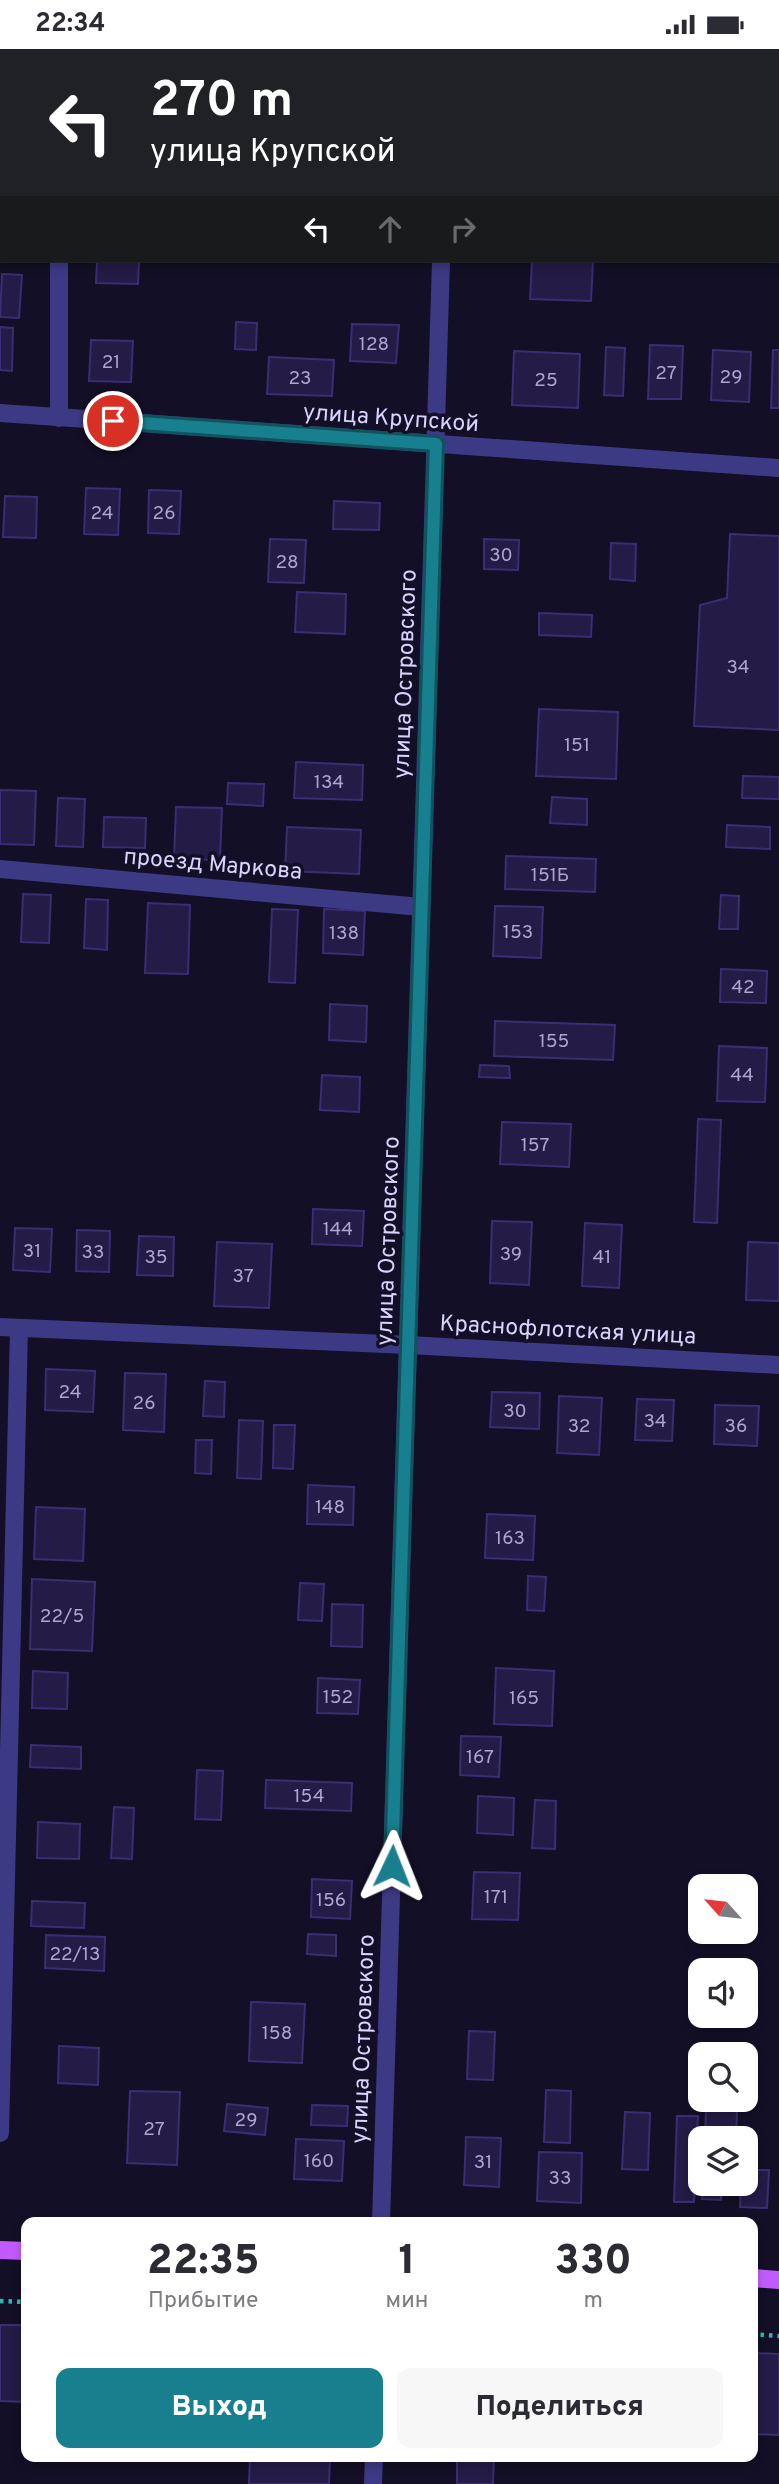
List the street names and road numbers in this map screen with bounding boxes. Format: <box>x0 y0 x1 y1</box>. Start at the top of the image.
street label: улица Крупской <box>302 399 480 440</box>
street label: улица Островского <box>388 569 425 779</box>
street label: проезд Маркова <box>122 843 303 888</box>
street label: улица Островского <box>371 1136 408 1346</box>
street label: Краснофлотская улица <box>439 1310 697 1353</box>
street label: улица Островского <box>346 1934 383 2144</box>

